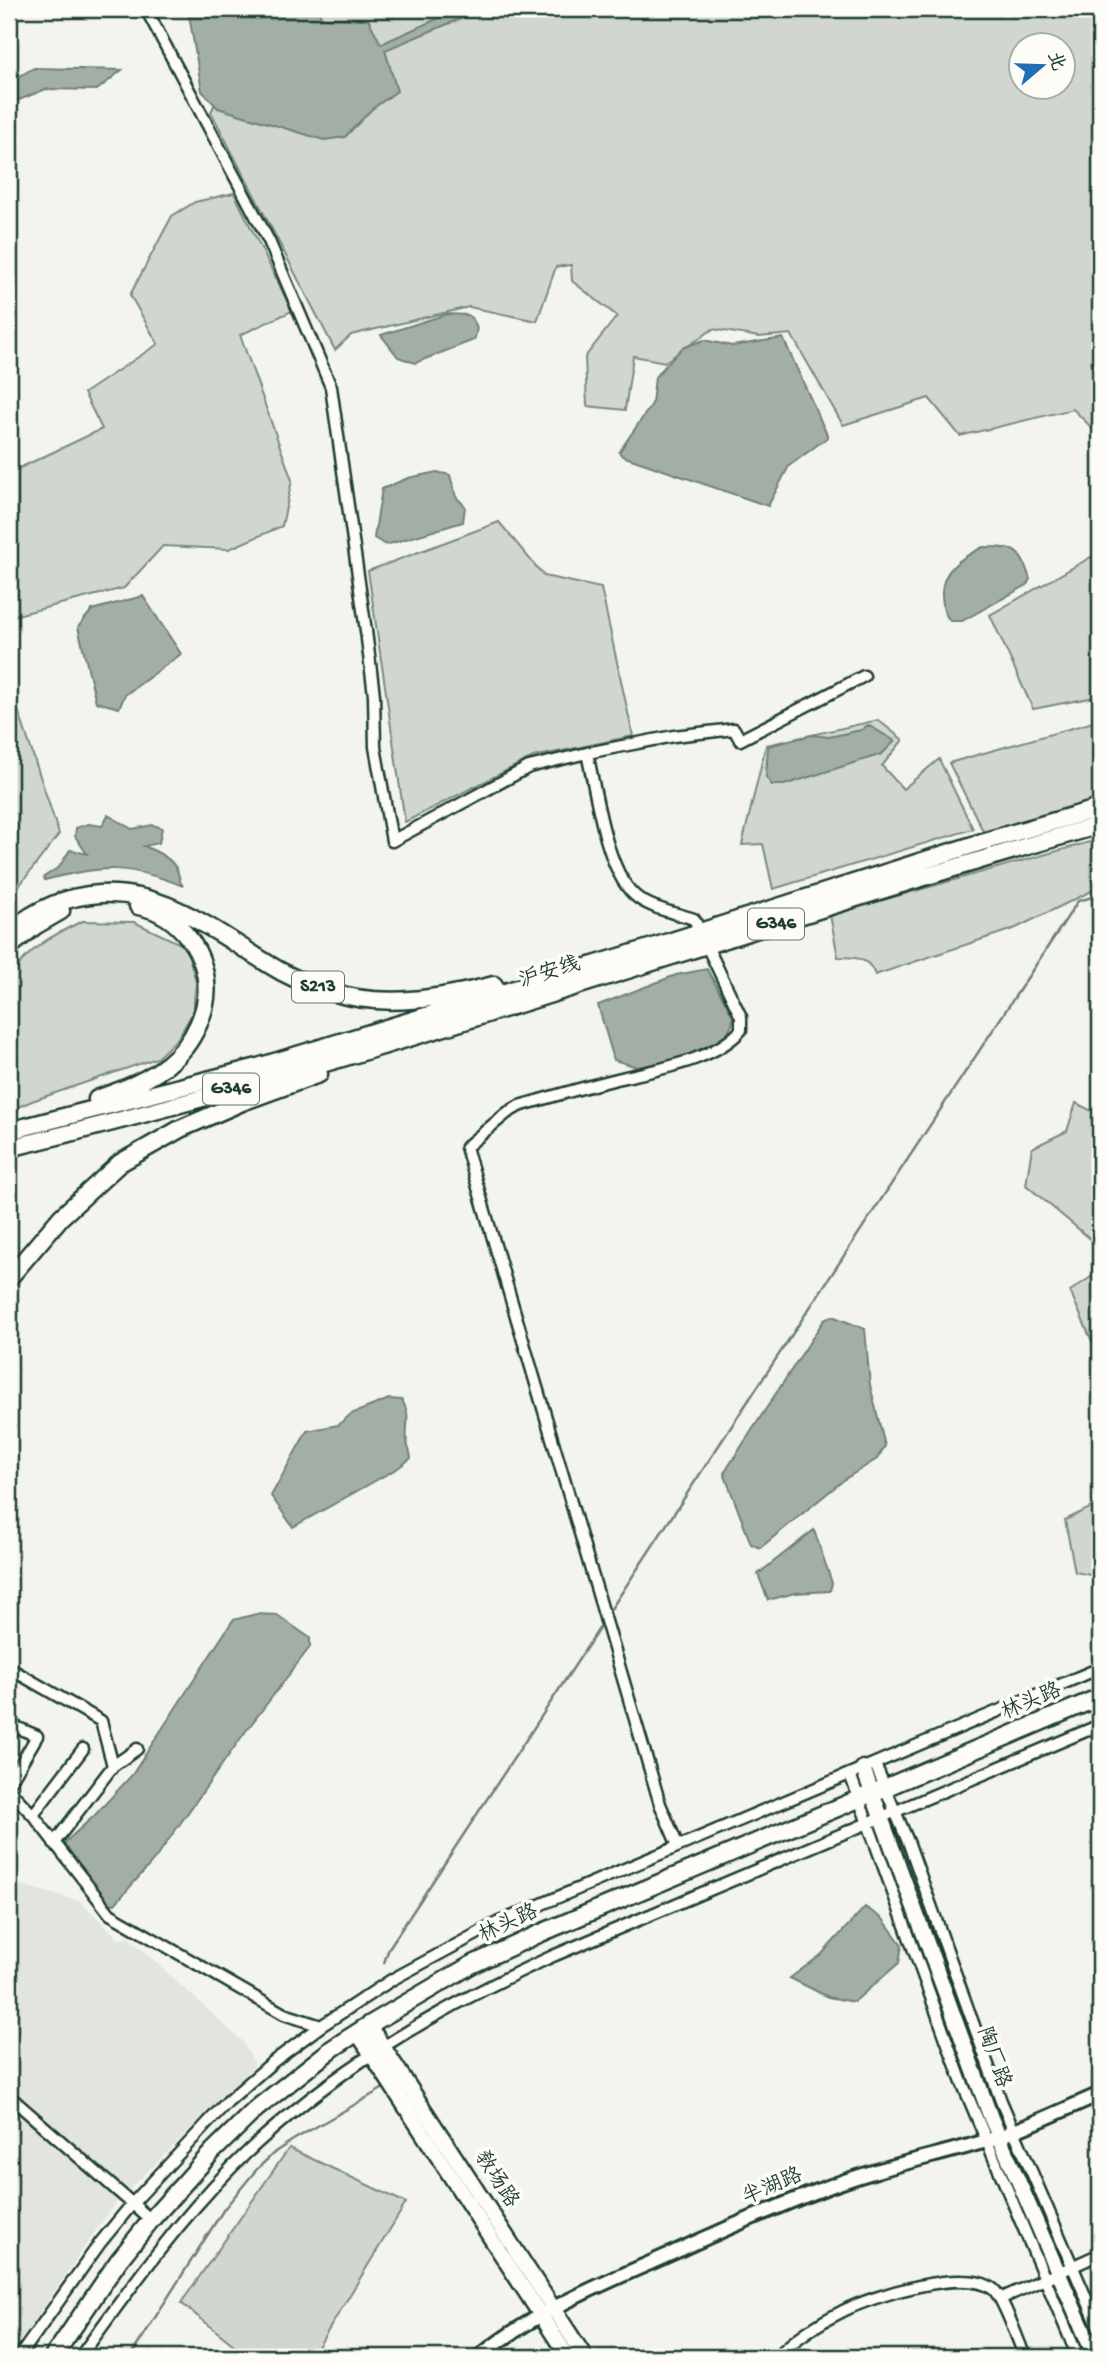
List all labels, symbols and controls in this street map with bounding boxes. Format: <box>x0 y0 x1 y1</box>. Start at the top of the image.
north arrow <box>1007 32 1078 102</box>
text: 北 <box>1041 49 1069 74</box>
road number: G346 <box>748 908 804 940</box>
street label: 沪安线 <box>516 951 584 995</box>
road number: S213 <box>292 972 344 1002</box>
road number: G346 <box>203 1074 259 1105</box>
street label: 林头路 <box>997 1677 1066 1727</box>
street label: 林头路 <box>474 1899 543 1950</box>
street label: 陶厂路 <box>969 2023 1016 2092</box>
street label: 教场路 <box>467 2146 524 2213</box>
street label: 半湖路 <box>738 2162 807 2212</box>

